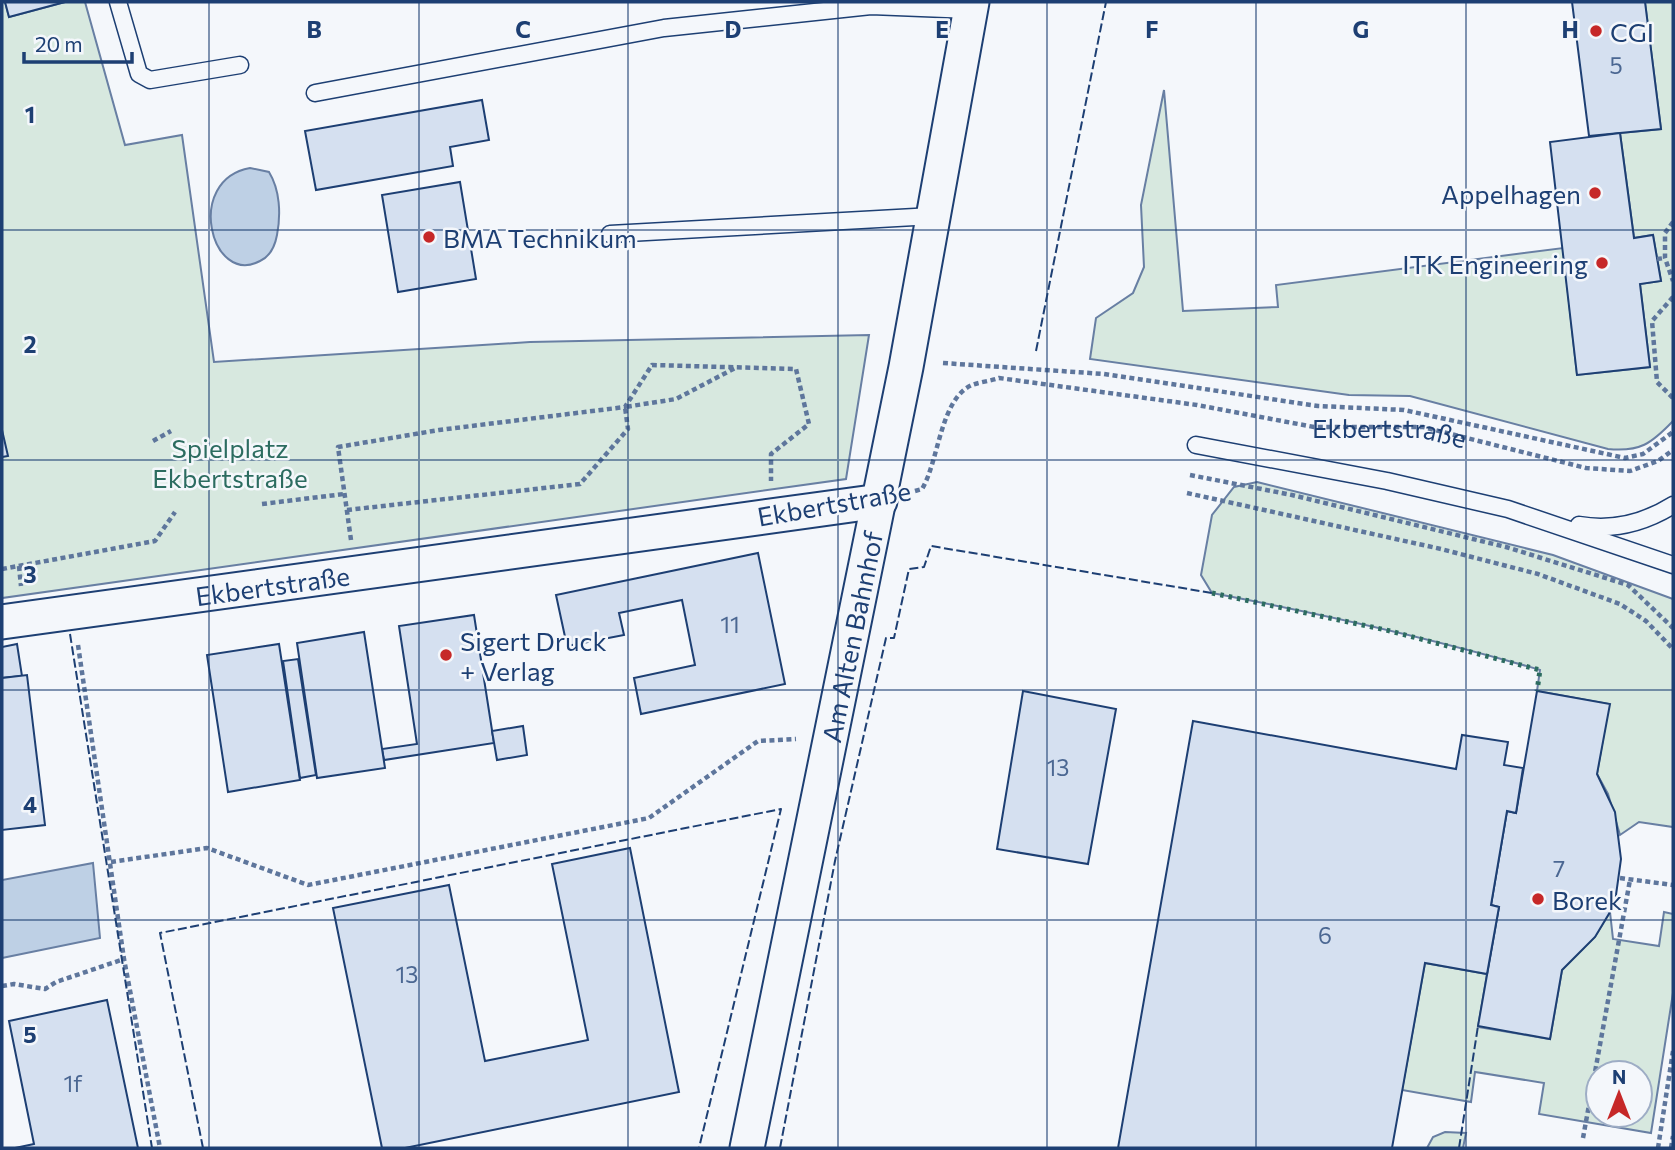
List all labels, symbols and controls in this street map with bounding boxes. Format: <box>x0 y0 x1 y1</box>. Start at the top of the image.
text: B <box>306 15 322 43</box>
text: C <box>515 15 531 43</box>
text: D <box>725 15 742 43</box>
text: E <box>935 15 949 43</box>
text: F <box>1145 15 1159 43</box>
text: G <box>1353 15 1369 43</box>
text: H <box>1561 15 1579 43</box>
place label: CGI <box>1610 16 1654 47</box>
scale bar <box>24 21 133 65</box>
marker: CGI <box>1588 23 1604 39</box>
text: 20 m <box>35 31 83 56</box>
house number: 5 <box>1609 51 1623 79</box>
text: 1 <box>25 100 35 128</box>
place label: Appelhagen <box>1441 178 1581 209</box>
marker: Appelhagen <box>1587 185 1603 201</box>
place label: BMA Technikum <box>443 222 637 253</box>
marker: BMA Technikum <box>421 229 437 245</box>
place label: ITK Engineering <box>1402 248 1588 279</box>
marker: ITK Engineering <box>1594 255 1610 271</box>
text: 2 <box>23 330 37 358</box>
street label: Ekbertstraße <box>1312 412 1470 453</box>
park label: Spielplatz Ekbertstraße <box>152 432 308 493</box>
street label: Ekbertstraße <box>755 474 913 532</box>
street label: Am Alten Bahnhof <box>814 527 888 745</box>
street label: Ekbertstraße <box>193 559 352 611</box>
text: 3 <box>23 560 37 588</box>
house number: 11 <box>720 610 740 638</box>
place label: Sigert Druck + Verlag <box>460 625 607 686</box>
marker: Sigert Druck + Verlag <box>438 647 454 663</box>
house number: 13 <box>1047 753 1069 781</box>
text: 4 <box>23 790 37 818</box>
house number: 7 <box>1553 854 1565 882</box>
place label: Borek <box>1552 884 1622 915</box>
marker: Borek <box>1530 891 1546 907</box>
house number: 6 <box>1318 921 1332 949</box>
house number: 13 <box>396 960 418 988</box>
text: 5 <box>23 1020 37 1048</box>
north arrow <box>1584 1059 1654 1129</box>
text: N <box>1612 1065 1626 1088</box>
house number: 1f <box>64 1069 82 1097</box>

